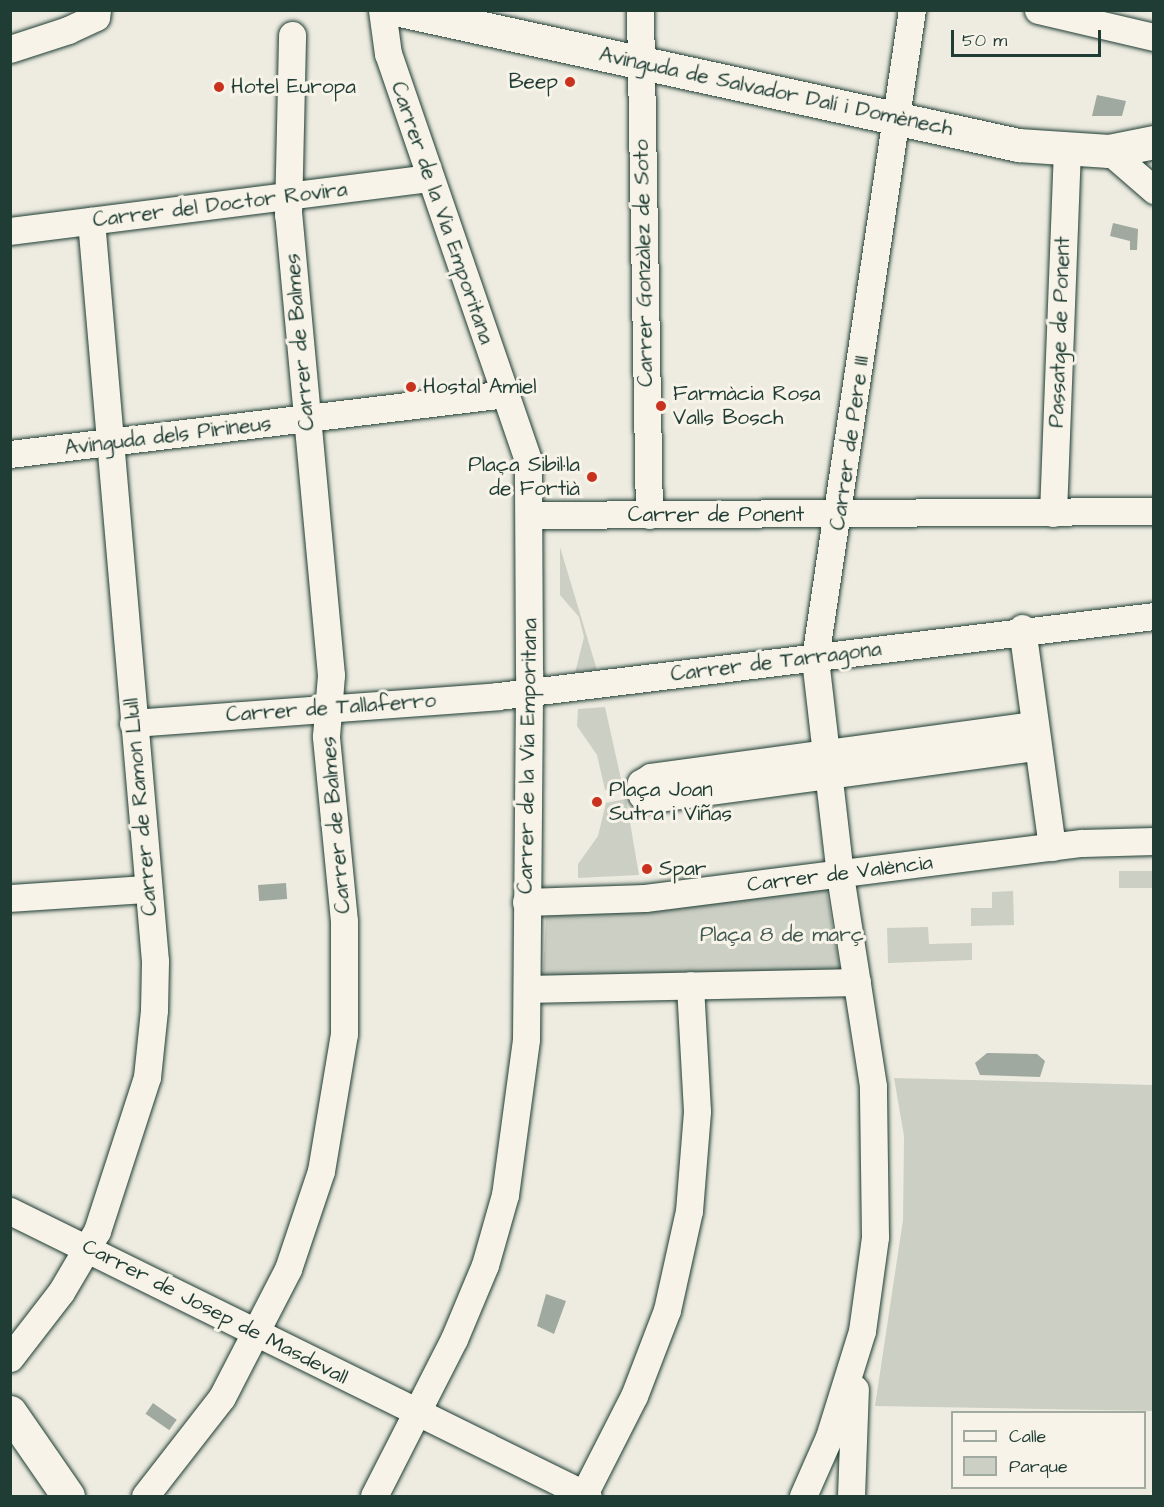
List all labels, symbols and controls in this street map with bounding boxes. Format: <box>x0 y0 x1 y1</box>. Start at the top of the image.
scale bar <box>954 18 1104 56</box>
text: 50 m <box>962 28 1007 53</box>
street label: Avinguda de Salvador Dalí i Domènech <box>597 42 955 142</box>
place label: Beep <box>509 69 558 95</box>
place label: Hotel Europa <box>231 74 356 100</box>
marker: Beep <box>563 75 577 89</box>
street label: Carrer de la Via Emporitana <box>385 78 499 348</box>
marker: Hotel Europa <box>212 80 226 94</box>
street label: Carrer Gonzàlez de Soto <box>629 139 659 387</box>
street label: Carrer del Doctor Rovira <box>91 177 349 233</box>
street label: Passatge de Ponent <box>1044 236 1076 428</box>
street label: Carrer de Balmes <box>280 252 320 432</box>
street label: Carrer de Pere III <box>825 354 875 532</box>
place label: Hostal Amiel <box>423 374 537 400</box>
marker: Hostal Amiel <box>404 380 418 394</box>
place label: Farmàcia Rosa Valls Bosch <box>673 381 820 431</box>
marker: Farmàcia Rosa Valls Bosch <box>654 399 668 413</box>
street label: Avinguda dels Pirineus <box>63 411 273 461</box>
place label: Plaça Sibil·la de Fortià <box>468 452 580 502</box>
marker: Plaça Sibil·la de Fortià <box>585 470 599 484</box>
street label: Carrer de Ponent <box>628 502 804 528</box>
street label: Carrer de la Via Emporitana <box>513 618 543 894</box>
street label: Carrer de Tarragona <box>669 637 883 687</box>
street label: Carrer de Tallaferro <box>225 688 437 728</box>
street label: Carrer de Ramon Llull <box>119 697 163 917</box>
street label: Carrer de Balmes <box>316 735 356 915</box>
place label: Plaça Joan Sutra i Viñas <box>609 777 732 827</box>
marker: Plaça Joan Sutra i Viñas <box>590 795 604 809</box>
street label: Carrer de València <box>746 850 934 898</box>
place label: Spar <box>659 856 706 882</box>
marker: Spar <box>640 862 654 876</box>
park label: Plaça 8 de març <box>700 922 864 948</box>
street label: Carrer de Josep de Masdevall <box>78 1234 352 1390</box>
legend <box>951 1411 1146 1489</box>
text: Calle <box>1009 1424 1046 1449</box>
text: Parque <box>1009 1454 1068 1479</box>

